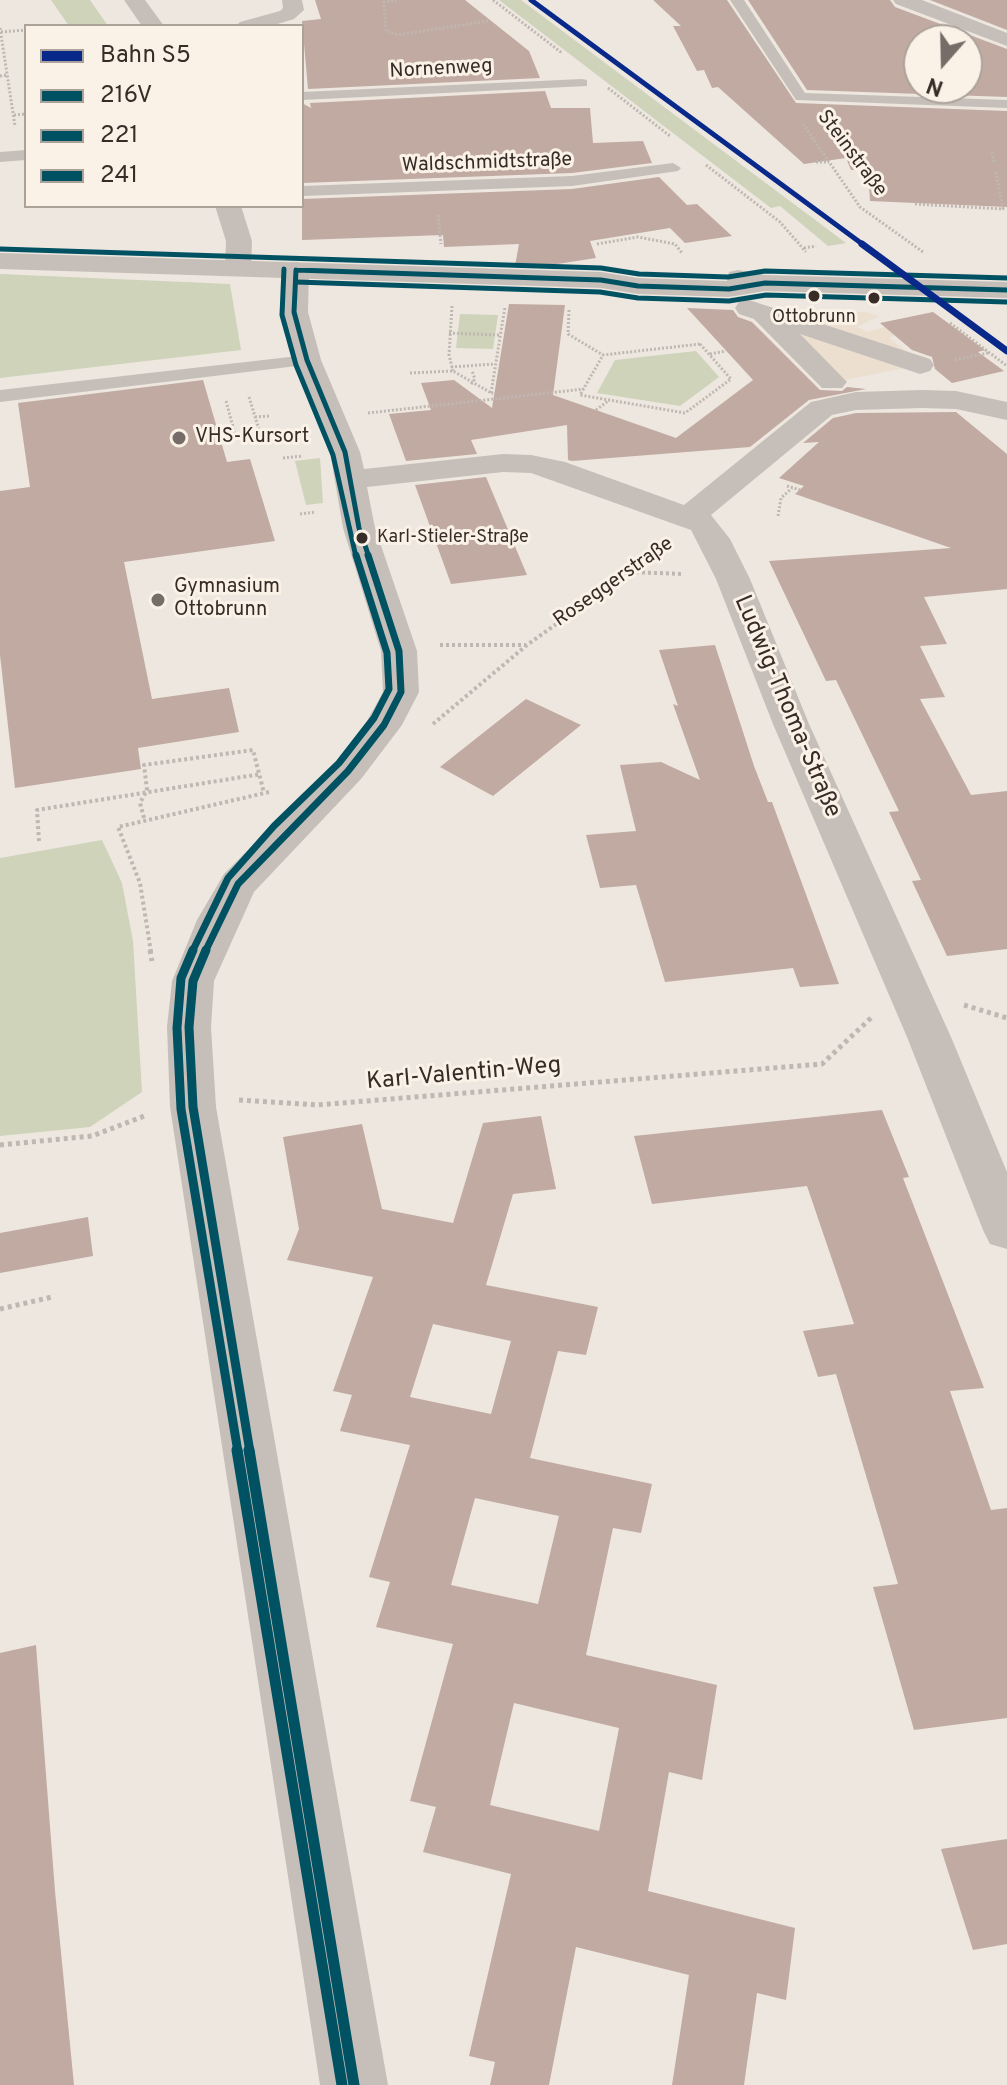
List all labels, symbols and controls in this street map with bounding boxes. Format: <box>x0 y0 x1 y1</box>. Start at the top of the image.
legend <box>24 24 304 208</box>
north arrow <box>903 24 983 104</box>
text: Bahn S5 <box>100 41 191 71</box>
street label: Nornenweg <box>389 55 493 85</box>
text: N <box>923 70 947 101</box>
text: 216V <box>100 81 152 111</box>
street label: Steinstraße <box>811 106 891 202</box>
text: 221 <box>100 121 138 151</box>
street label: Waldschmidtstraße <box>401 149 573 179</box>
text: 241 <box>100 161 138 191</box>
marker: Ottobrunn <box>806 288 822 304</box>
unlabelled marker <box>866 290 882 306</box>
place label: Ottobrunn <box>772 307 856 329</box>
place label: VHS-Kursort <box>195 426 309 450</box>
marker: VHS-Kursort <box>170 429 188 447</box>
place label: Karl-Stieler-Straße <box>377 527 529 549</box>
marker: Karl-Stieler-Straße <box>354 530 370 546</box>
street label: Roseggerstraße <box>550 533 678 633</box>
place label: Gymnasium Ottobrunn <box>174 576 280 623</box>
marker: Gymnasium Ottobrunn <box>149 591 167 609</box>
street label: Ludwig-Thoma-Straße <box>726 591 846 823</box>
street label: Karl-Valentin-Weg <box>365 1052 563 1098</box>

